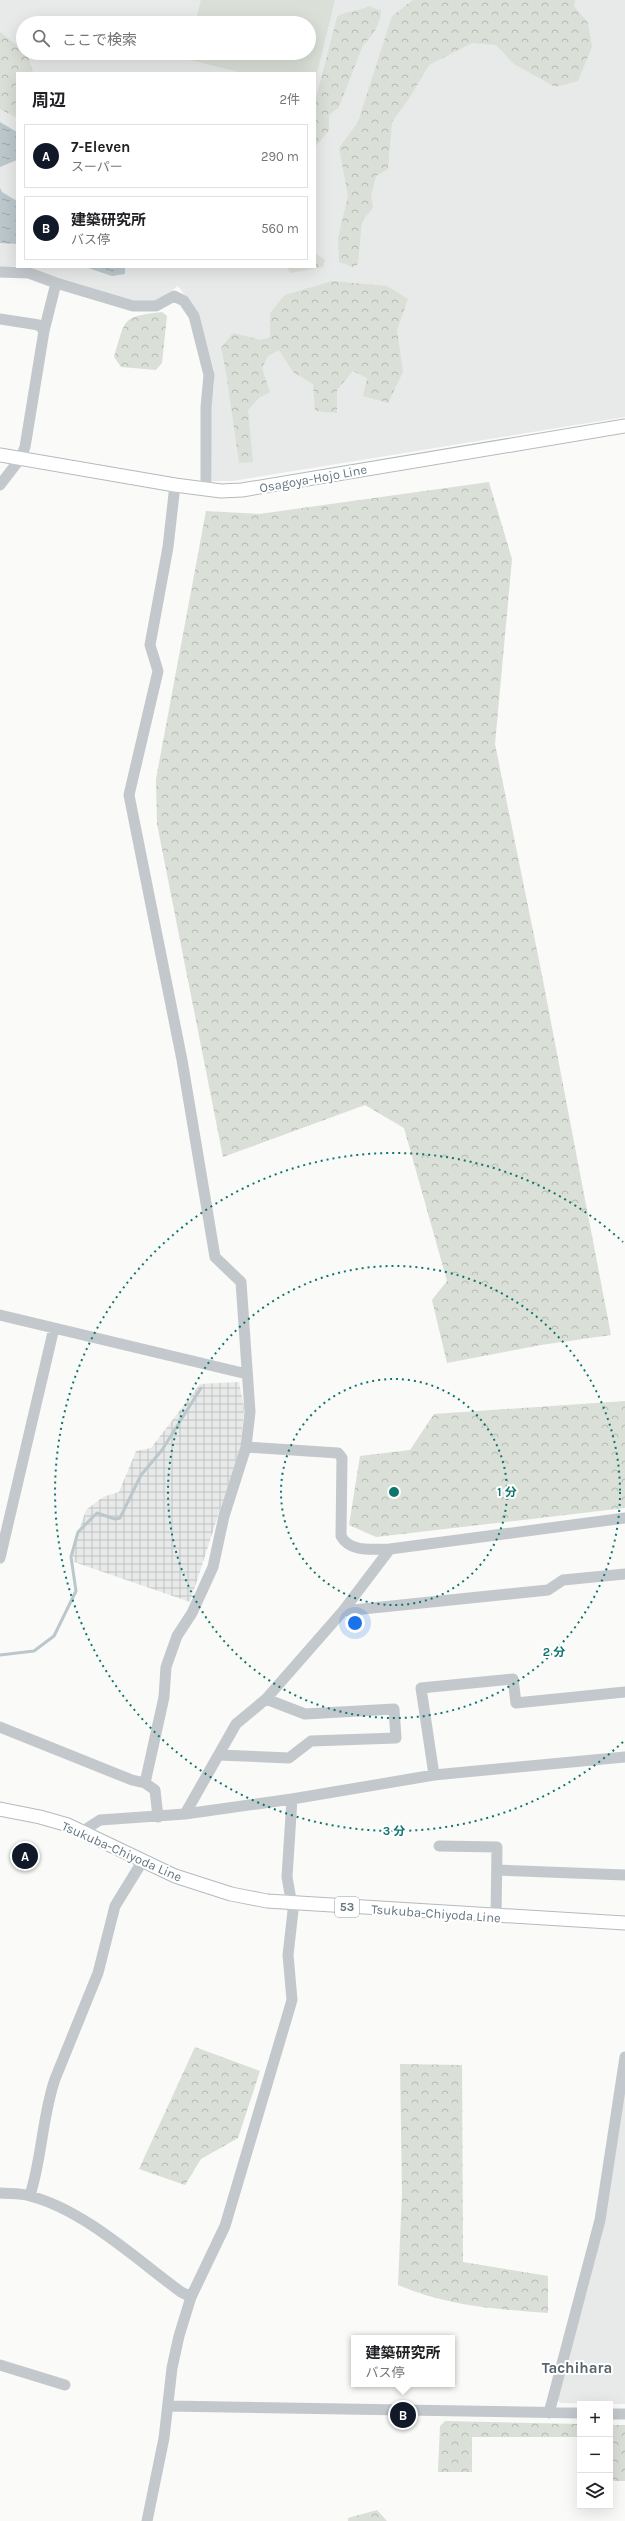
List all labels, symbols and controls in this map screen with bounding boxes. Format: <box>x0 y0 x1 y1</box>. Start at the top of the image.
search box <box>16 16 316 60</box>
icon: search <box>30 27 52 49</box>
text: ここで検索 <box>62 31 137 49</box>
text: 周辺 <box>32 90 66 110</box>
text: 2件 <box>279 92 300 107</box>
text: 7-Eleven <box>71 138 130 156</box>
text: A <box>42 149 50 164</box>
text: 290 m <box>261 149 299 164</box>
text: スーパー <box>71 159 123 174</box>
text: 建築研究所 <box>71 211 146 229</box>
text: B <box>42 221 50 236</box>
text: 560 m <box>261 221 299 236</box>
text: バス停 <box>71 232 110 247</box>
street label: Osagoya-Hojo Line <box>258 462 368 495</box>
centre of rings <box>387 1485 401 1499</box>
text: 1 分 <box>497 1485 517 1499</box>
your location <box>345 1613 365 1633</box>
text: 2 分 <box>543 1645 565 1659</box>
street label: Tsukuba-Chiyoda Line <box>59 1818 184 1885</box>
text: 3 分 <box>383 1824 405 1838</box>
pin: A <box>12 1841 38 1871</box>
road number: 53 <box>335 1897 359 1917</box>
street label: Tsukuba-Chiyoda Line <box>371 1901 502 1926</box>
popup <box>351 2335 455 2387</box>
text: 建築研究所 <box>365 2344 441 2362</box>
district label: Tachihara <box>542 2359 612 2377</box>
text: バス停 <box>365 2365 405 2380</box>
pin: B <box>390 2400 416 2430</box>
map controls <box>577 2401 613 2509</box>
button: + <box>577 2401 613 2437</box>
button: − <box>577 2437 613 2473</box>
button: layers <box>577 2473 613 2509</box>

